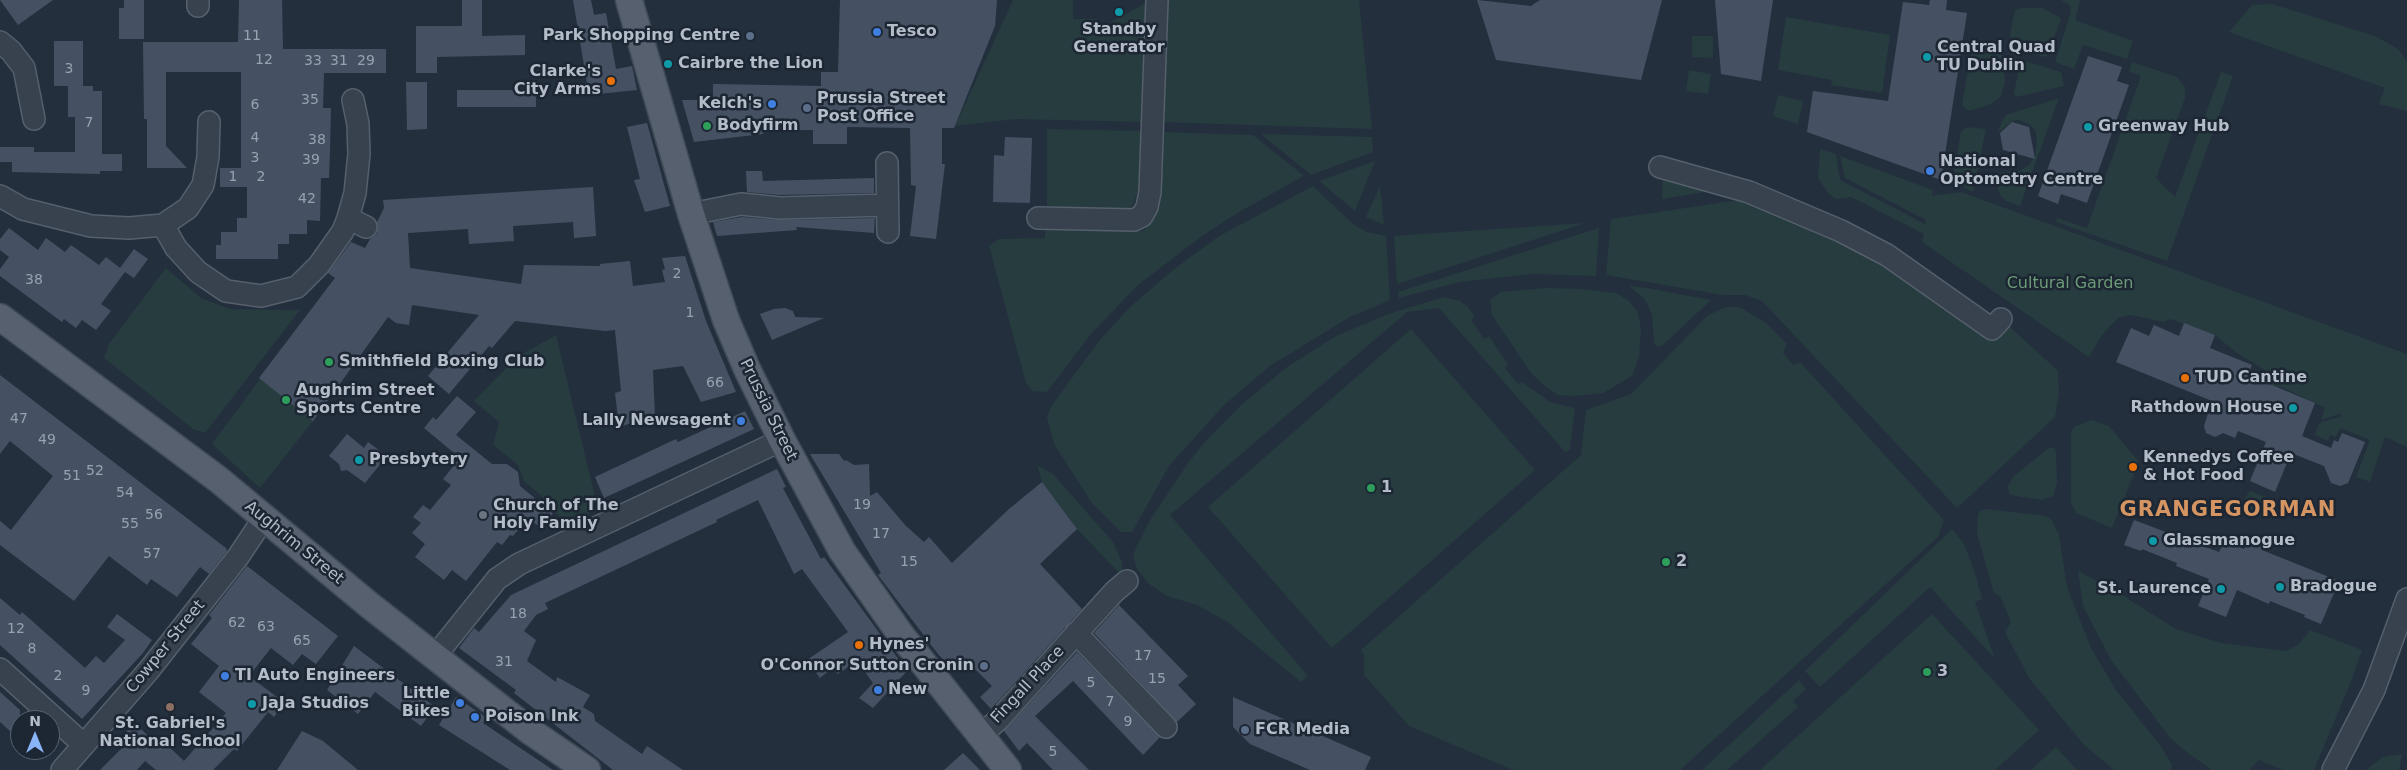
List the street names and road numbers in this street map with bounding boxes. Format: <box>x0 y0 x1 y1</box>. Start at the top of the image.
street label: Prussia Street <box>735 356 801 464</box>
street label: Aughrim Street <box>241 497 347 589</box>
street label: Cowper Street <box>123 597 209 697</box>
street label: Fingall Place <box>987 642 1069 728</box>

